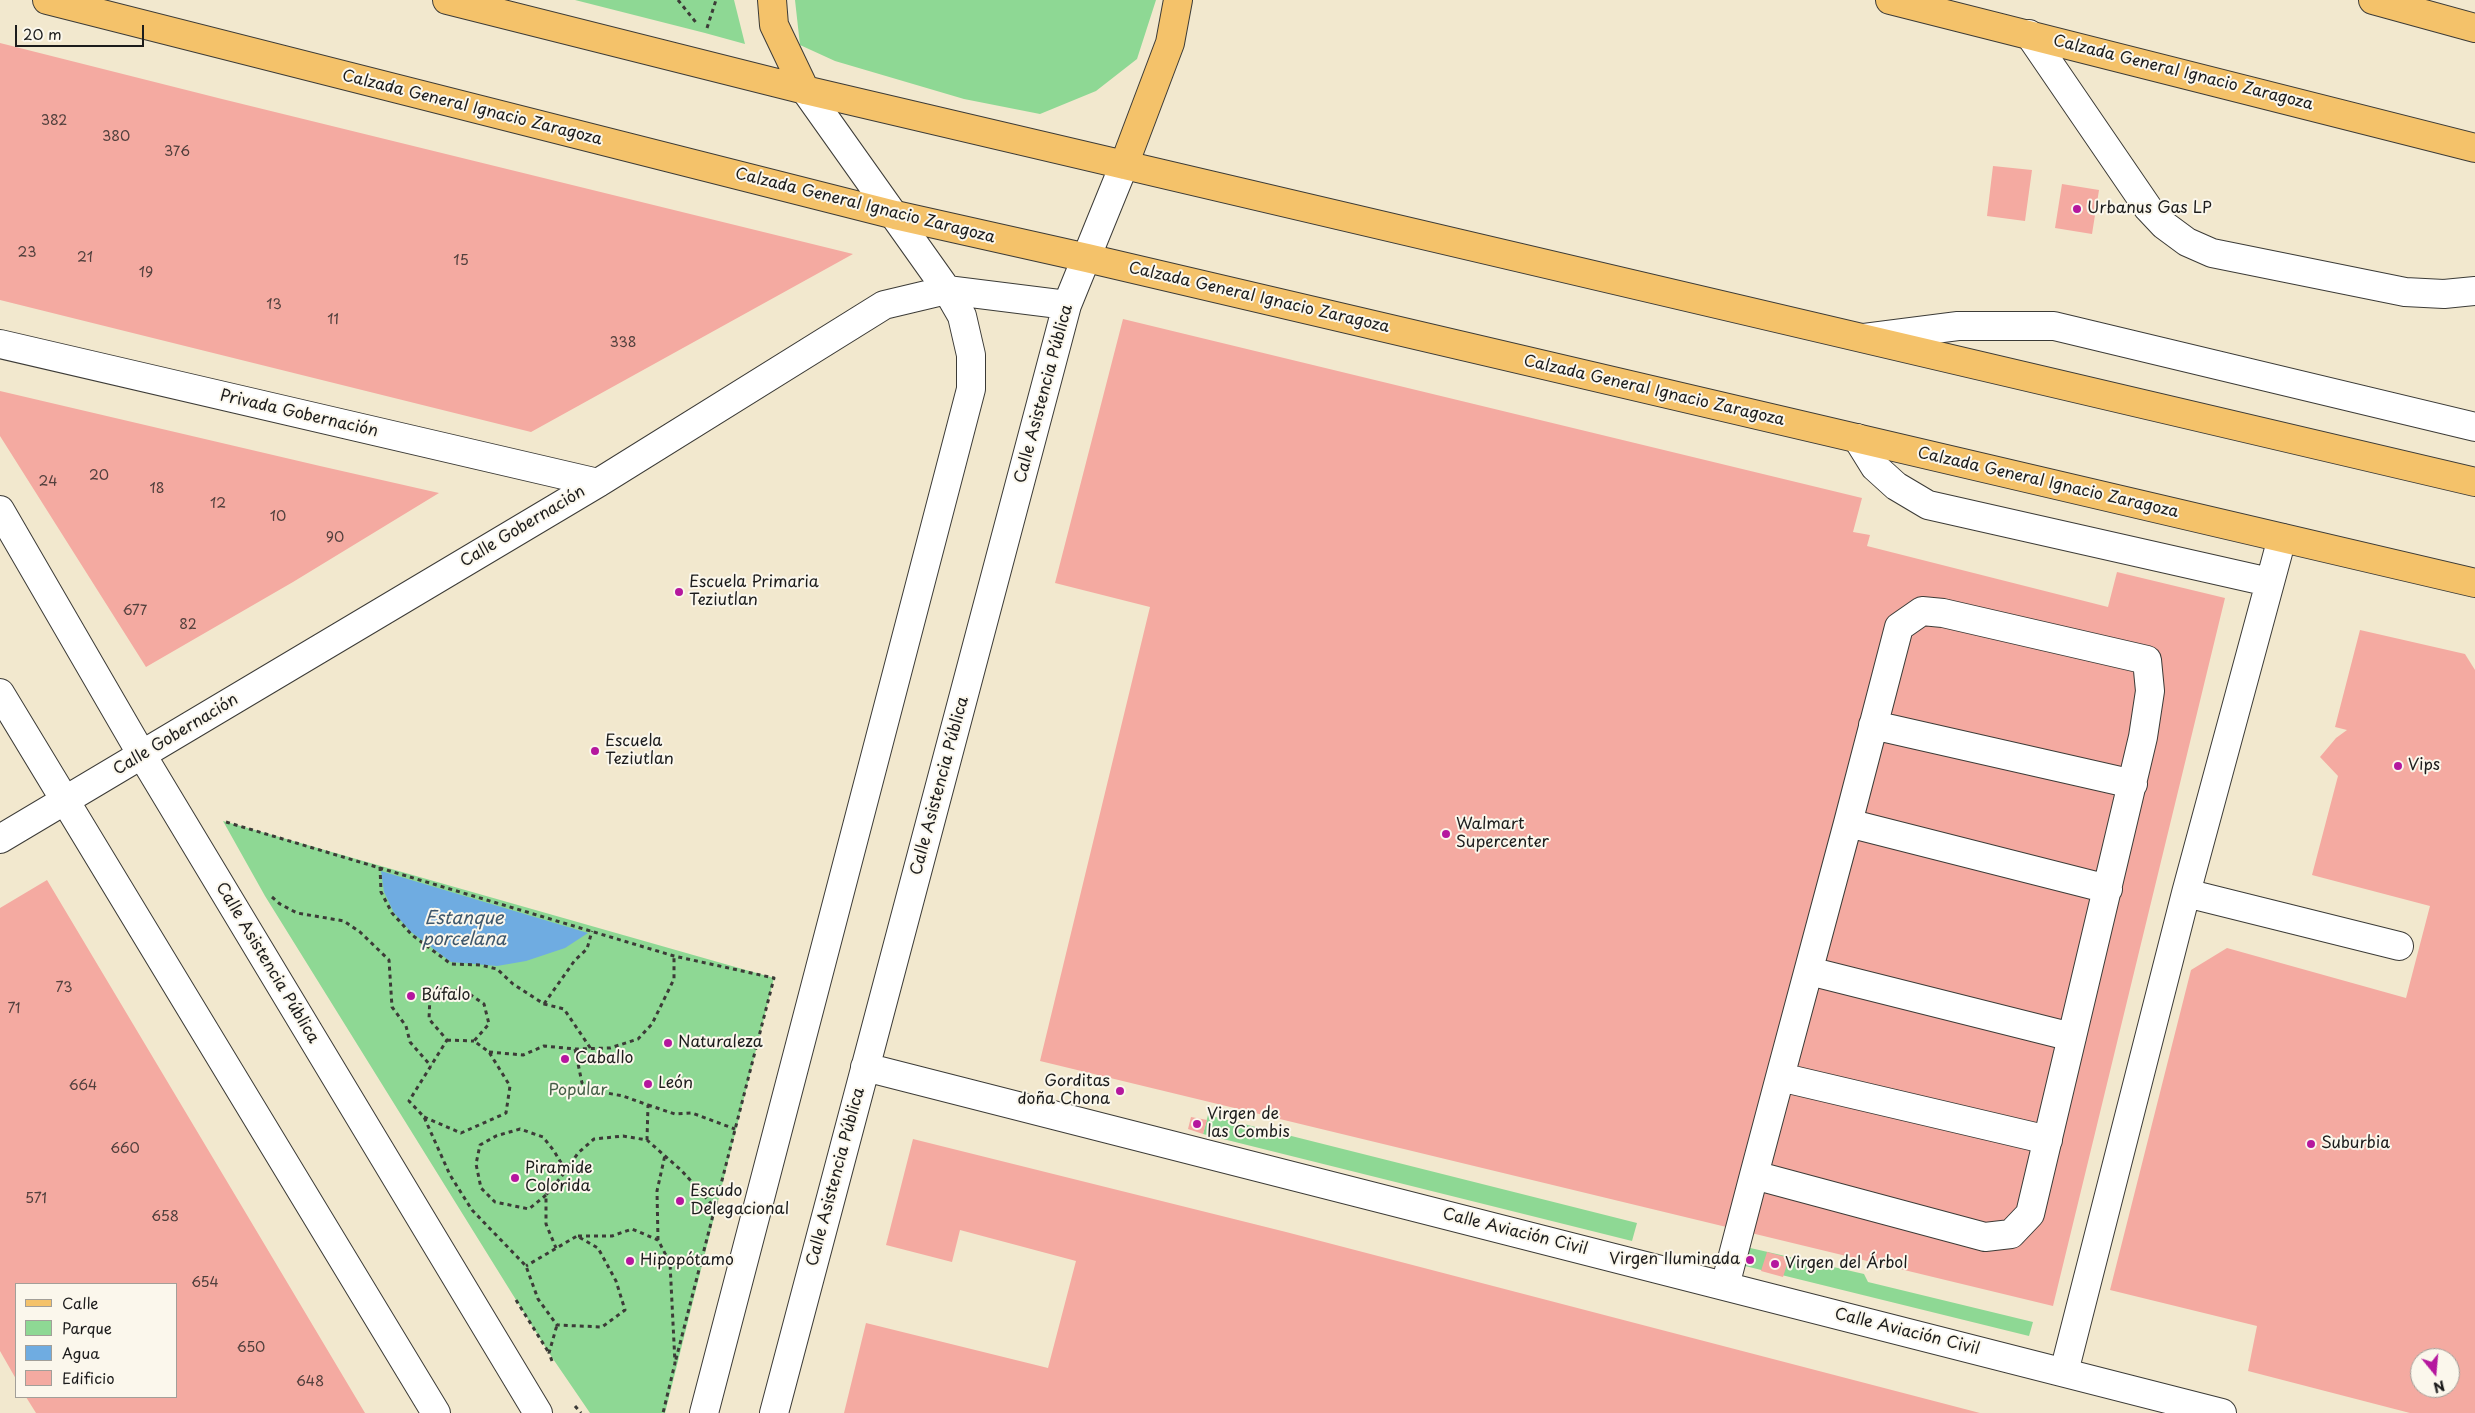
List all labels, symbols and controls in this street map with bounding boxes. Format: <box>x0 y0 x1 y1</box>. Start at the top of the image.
scale bar <box>18 15 146 47</box>
text: 20 m <box>23 22 62 45</box>
street label: Calzada General Ignacio Zaragoza <box>2051 31 2315 115</box>
street label: Calzada General Ignacio Zaragoza <box>340 66 604 150</box>
house number: 382 <box>41 113 67 129</box>
house number: 380 <box>102 129 130 145</box>
house number: 376 <box>164 144 190 160</box>
street label: Calzada General Ignacio Zaragoza <box>733 164 997 248</box>
place label: Urbanus Gas LP <box>2087 199 2212 219</box>
marker: Urbanus Gas LP <box>2071 203 2083 215</box>
house number: 23 <box>18 245 36 261</box>
house number: 21 <box>77 250 93 266</box>
house number: 15 <box>453 253 469 269</box>
street label: Calzada General Ignacio Zaragoza <box>1127 259 1391 337</box>
house number: 19 <box>139 265 153 281</box>
house number: 13 <box>266 297 282 313</box>
street label: Calle Asistencia Pública <box>1011 303 1077 485</box>
house number: 11 <box>327 312 339 328</box>
house number: 338 <box>609 335 637 351</box>
street label: Calzada General Ignacio Zaragoza <box>1522 352 1786 430</box>
street label: Privada Gobernación <box>218 386 380 442</box>
street label: Calzada General Ignacio Zaragoza <box>1916 444 2180 522</box>
house number: 20 <box>89 468 109 484</box>
house number: 24 <box>39 474 57 490</box>
house number: 18 <box>149 481 165 497</box>
street label: Calle Gobernación <box>457 482 589 572</box>
house number: 12 <box>210 496 226 512</box>
house number: 10 <box>270 509 286 525</box>
house number: 90 <box>326 530 344 546</box>
place label: Escuela Primaria Teziutlan <box>689 573 819 611</box>
marker: Escuela Primaria Teziutlan <box>673 586 685 598</box>
house number: 677 <box>123 603 147 619</box>
house number: 82 <box>179 617 197 633</box>
street label: Calle Gobernación <box>110 690 242 780</box>
street label: Calle Asistencia Pública <box>907 695 973 877</box>
place label: Escuela Teziutlan <box>605 732 674 770</box>
marker: Escuela Teziutlan <box>589 745 601 757</box>
place label: Vips <box>2408 756 2440 776</box>
marker: Vips <box>2392 760 2404 772</box>
place label: Walmart Supercenter <box>1456 815 1549 853</box>
marker: Walmart Supercenter <box>1440 828 1452 840</box>
street label: Calle Asistencia Pública <box>211 879 323 1047</box>
water label: Estanque porcelana <box>422 908 506 951</box>
house number: 73 <box>56 980 72 996</box>
place label: Búfalo <box>421 986 470 1006</box>
marker: Búfalo <box>405 990 417 1002</box>
house number: 71 <box>7 1001 21 1017</box>
place label: Naturaleza <box>678 1033 763 1053</box>
marker: Naturaleza <box>662 1037 674 1049</box>
place label: Caballo <box>575 1049 633 1069</box>
marker: Caballo <box>559 1053 571 1065</box>
place label: Gorditas doña Chona <box>1018 1072 1110 1110</box>
place label: León <box>658 1074 693 1094</box>
house number: 664 <box>69 1078 97 1094</box>
marker: León <box>642 1078 654 1090</box>
park label: Popular <box>549 1081 607 1101</box>
marker: Gorditas doña Chona <box>1114 1085 1126 1097</box>
street label: Calle Asistencia Pública <box>803 1086 869 1268</box>
place label: Virgen de las Combis <box>1207 1105 1290 1143</box>
marker: Virgen de las Combis <box>1191 1118 1203 1130</box>
place label: Suburbia <box>2321 1134 2390 1154</box>
marker: Suburbia <box>2305 1138 2317 1150</box>
house number: 660 <box>110 1141 140 1157</box>
place label: Piramide Colorida <box>525 1159 593 1197</box>
marker: Piramide Colorida <box>509 1172 521 1184</box>
place label: Escudo Delegacional <box>690 1182 789 1220</box>
house number: 571 <box>25 1191 47 1207</box>
marker: Escudo Delegacional <box>674 1195 686 1207</box>
street label: Calle Aviación Civil <box>1440 1205 1590 1259</box>
house number: 658 <box>151 1209 179 1225</box>
place label: Virgen Iluminada <box>1609 1250 1740 1270</box>
place label: Hipopótamo <box>640 1251 734 1271</box>
marker: Virgen Iluminada <box>1744 1254 1756 1266</box>
place label: Virgen del Árbol <box>1785 1254 1908 1274</box>
marker: Hipopótamo <box>624 1255 636 1267</box>
marker: Virgen del Árbol <box>1769 1258 1781 1270</box>
house number: 654 <box>191 1275 219 1291</box>
legend <box>15 1283 178 1398</box>
text: Calle <box>62 1291 99 1314</box>
street label: Calle Aviación Civil <box>1832 1305 1982 1359</box>
text: Parque <box>62 1316 112 1339</box>
house number: 650 <box>237 1340 265 1356</box>
text: Agua <box>62 1341 100 1364</box>
north arrow <box>2410 1348 2460 1398</box>
text: Edificio <box>62 1366 115 1389</box>
house number: 648 <box>296 1374 324 1390</box>
text: N <box>2431 1375 2448 1399</box>

